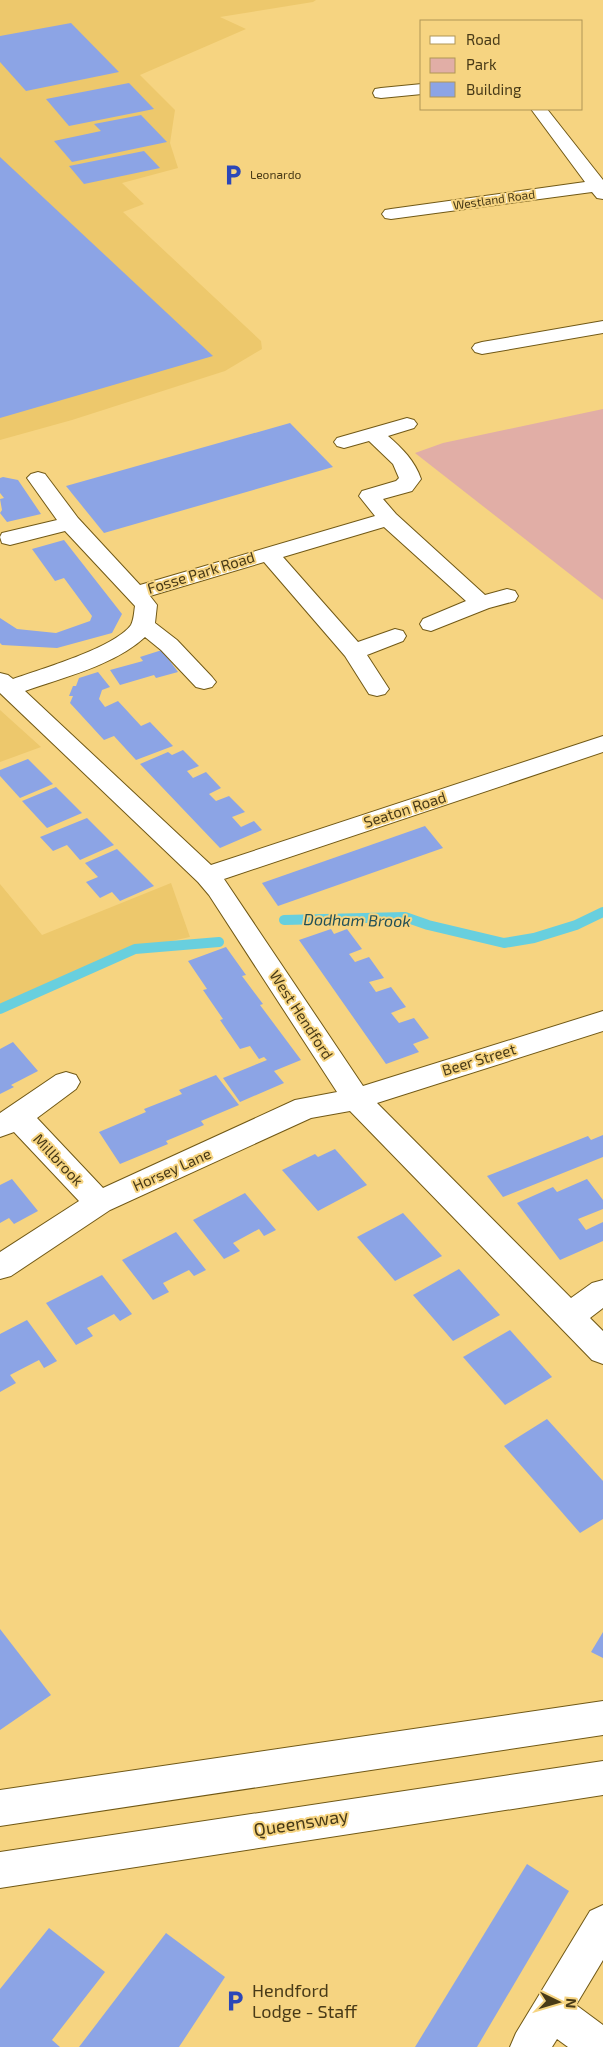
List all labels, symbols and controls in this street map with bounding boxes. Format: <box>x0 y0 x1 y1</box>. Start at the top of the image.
legend <box>420 20 583 110</box>
text: Road <box>466 30 501 48</box>
text: Park <box>466 55 497 73</box>
text: Building <box>466 80 522 98</box>
parking icon: Leonardo <box>220 162 246 188</box>
place label: Leonardo <box>250 167 302 181</box>
street label: Westland Road <box>452 186 536 212</box>
street label: Fosse Park Road <box>145 547 257 597</box>
street label: Seaton Road <box>361 787 448 831</box>
water label: Dodham Brook <box>303 909 411 930</box>
street label: West Hendford <box>266 967 337 1062</box>
street label: Beer Street <box>440 1039 518 1079</box>
street label: Millbrook <box>30 1129 88 1189</box>
street label: Horsey Lane <box>130 1144 214 1194</box>
street label: Queensway <box>252 1804 350 1840</box>
north arrow <box>533 1977 583 2027</box>
place label: Hendford Lodge - Staff <box>252 1979 358 2022</box>
parking icon: Hendford Lodge - Staff <box>222 1988 248 2014</box>
text: N <box>563 1997 580 2009</box>

